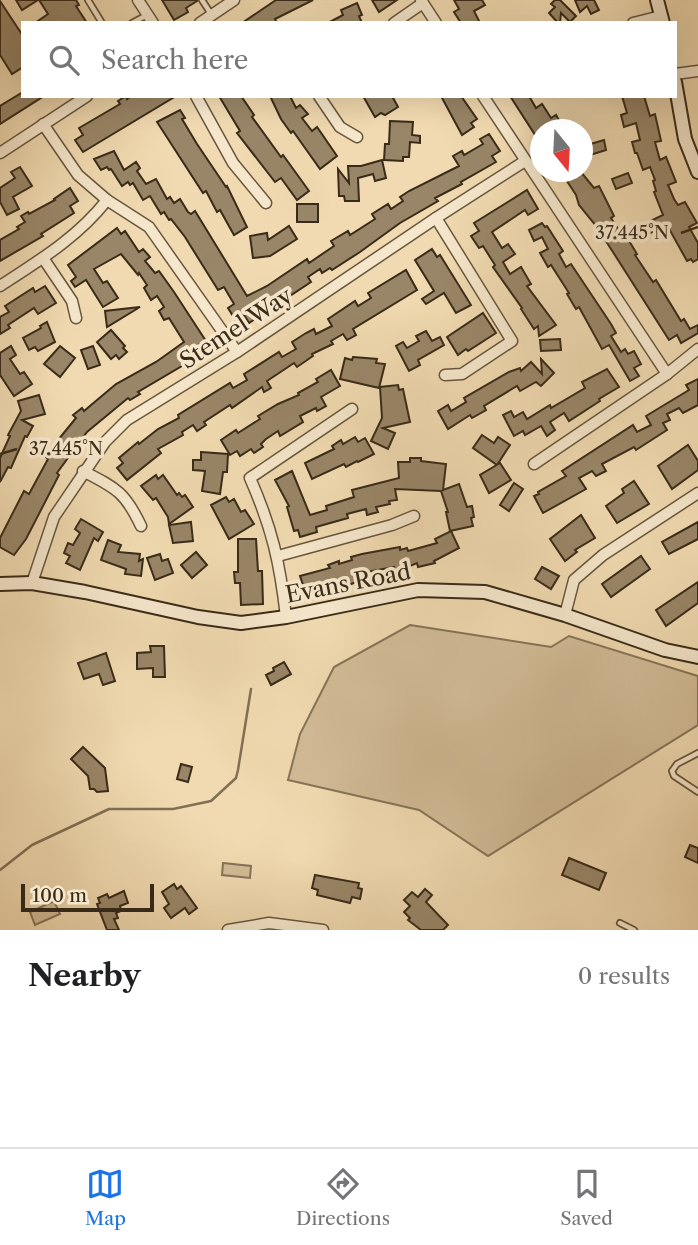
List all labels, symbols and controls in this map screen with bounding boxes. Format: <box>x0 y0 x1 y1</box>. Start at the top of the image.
search box <box>21 21 677 98</box>
icon: search <box>45 41 83 79</box>
text: Search here <box>101 44 248 76</box>
north arrow <box>530 119 593 182</box>
text: 37.445°N <box>595 222 669 244</box>
street label: Stemel Way <box>174 281 298 375</box>
text: 37.445°N <box>29 438 103 460</box>
street label: Evans Road <box>283 557 413 609</box>
scale bar <box>21 881 154 913</box>
text: 100 m <box>32 884 87 907</box>
text: Nearby <box>28 957 141 994</box>
text: 0 results <box>578 962 670 990</box>
tab: Map <box>85 1165 126 1230</box>
tab: Directions <box>296 1165 390 1230</box>
tab: Saved <box>560 1165 613 1230</box>

